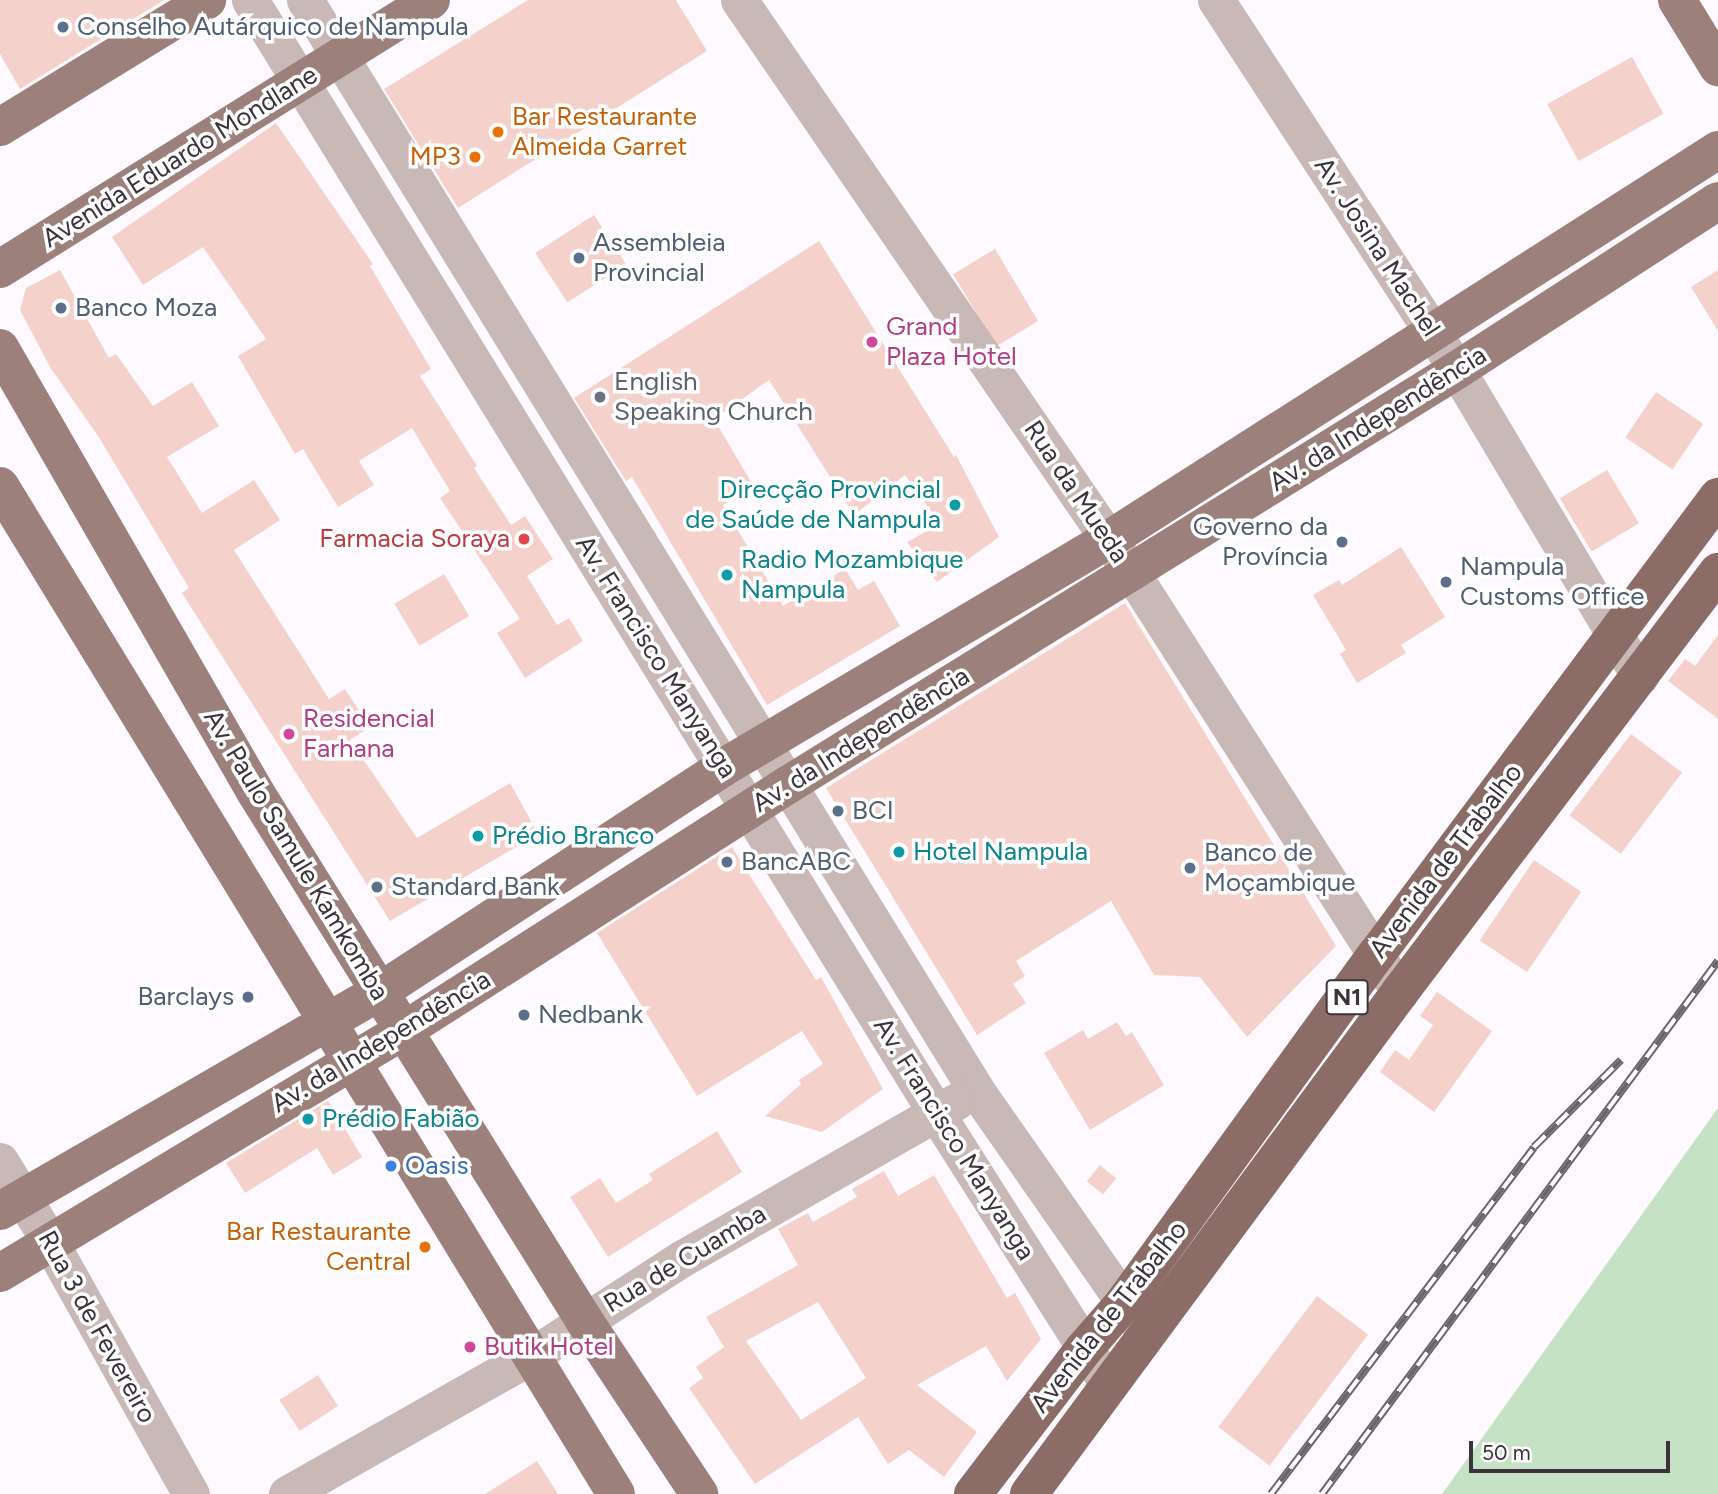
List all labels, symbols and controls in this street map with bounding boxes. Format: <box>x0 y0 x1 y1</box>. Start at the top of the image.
place label: Conselho Autárquico de Nampula <box>77 11 469 43</box>
marker: Conselho Autárquico de Nampula <box>55 19 71 35</box>
street label: Avenida Eduardo Mondlane <box>37 59 323 255</box>
place label: Bar Restaurante Almeida Garret <box>512 101 697 162</box>
marker: Bar Restaurante Almeida Garret <box>490 124 506 140</box>
place label: MP3 <box>410 141 461 173</box>
marker: MP3 <box>467 149 483 165</box>
street label: Av. Josina Machel <box>1307 152 1447 342</box>
place label: Assembleia Provincial <box>593 227 726 288</box>
marker: Assembleia Provincial <box>571 250 587 266</box>
place label: Banco Moza <box>75 292 217 324</box>
marker: Banco Moza <box>53 300 69 316</box>
place label: Grand Plaza Hotel <box>886 311 1017 372</box>
marker: Grand Plaza Hotel <box>864 334 880 350</box>
street label: Av. da Independência <box>1264 340 1492 498</box>
place label: English Speaking Church <box>614 366 813 428</box>
marker: English Speaking Church <box>592 389 608 405</box>
street label: Rua da Mueda <box>1017 415 1135 569</box>
place label: Direcção Provincial de Saúde de Nampula <box>685 474 941 536</box>
marker: Direcção Provincial de Saúde de Nampula <box>947 497 963 513</box>
place label: Governo da Província <box>1193 511 1328 572</box>
place label: Farmacia Soraya <box>319 523 510 555</box>
street label: Av. Francisco Manyanga <box>569 530 743 784</box>
marker: Farmacia Soraya <box>516 531 532 547</box>
marker: Governo da Província <box>1334 534 1350 550</box>
place label: Radio Mozambique Nampula <box>741 544 964 606</box>
place label: Nampula Customs Office <box>1460 551 1645 612</box>
marker: Radio Mozambique Nampula <box>719 567 735 583</box>
marker: Nampula Customs Office <box>1438 574 1454 590</box>
street label: Av. da Independência <box>747 661 975 819</box>
place label: Residencial Farhana <box>303 703 435 764</box>
street label: Av. Paulo Samule Kamkomba <box>197 704 395 1006</box>
marker: Residencial Farhana <box>281 726 297 742</box>
street label: Avenida de Trabalho <box>1363 758 1529 964</box>
place label: BCI <box>852 795 894 827</box>
marker: BCI <box>830 803 846 819</box>
place label: Prédio Branco <box>492 820 654 852</box>
marker: Prédio Branco <box>470 828 486 844</box>
place label: Hotel Nampula <box>913 836 1088 868</box>
place label: Banco de Moçambique <box>1204 837 1356 898</box>
marker: Hotel Nampula <box>891 844 907 860</box>
place label: BancABC <box>741 846 851 878</box>
marker: BancABC <box>719 854 735 870</box>
marker: Banco de Moçambique <box>1182 860 1198 876</box>
place label: Standard Bank <box>391 871 560 903</box>
marker: Standard Bank <box>369 879 385 895</box>
street label: Av. da Independência <box>266 964 496 1120</box>
road number: N1 <box>1324 976 1370 1017</box>
place label: Barclays <box>137 981 234 1013</box>
marker: Barclays <box>240 989 256 1005</box>
place label: Nedbank <box>538 999 643 1031</box>
marker: Nedbank <box>516 1007 532 1023</box>
street label: Av. Francisco Manyanga <box>867 1012 1041 1266</box>
place label: Prédio Fabião <box>322 1103 480 1135</box>
marker: Prédio Fabião <box>300 1111 316 1127</box>
place label: Oasis <box>405 1150 469 1182</box>
marker: Oasis <box>383 1158 399 1174</box>
street label: Rua de Cuamba <box>598 1198 772 1320</box>
street label: Avenida de Trabalho <box>1024 1215 1194 1419</box>
place label: Bar Restaurante Central <box>226 1216 411 1278</box>
street label: Rua 3 de Fevereiro <box>31 1225 163 1429</box>
marker: Bar Restaurante Central <box>417 1239 433 1255</box>
place label: Butik Hotel <box>484 1331 614 1363</box>
marker: Butik Hotel <box>462 1339 478 1355</box>
scale bar <box>1473 1428 1674 1472</box>
text: 50 m <box>1482 1440 1531 1465</box>

